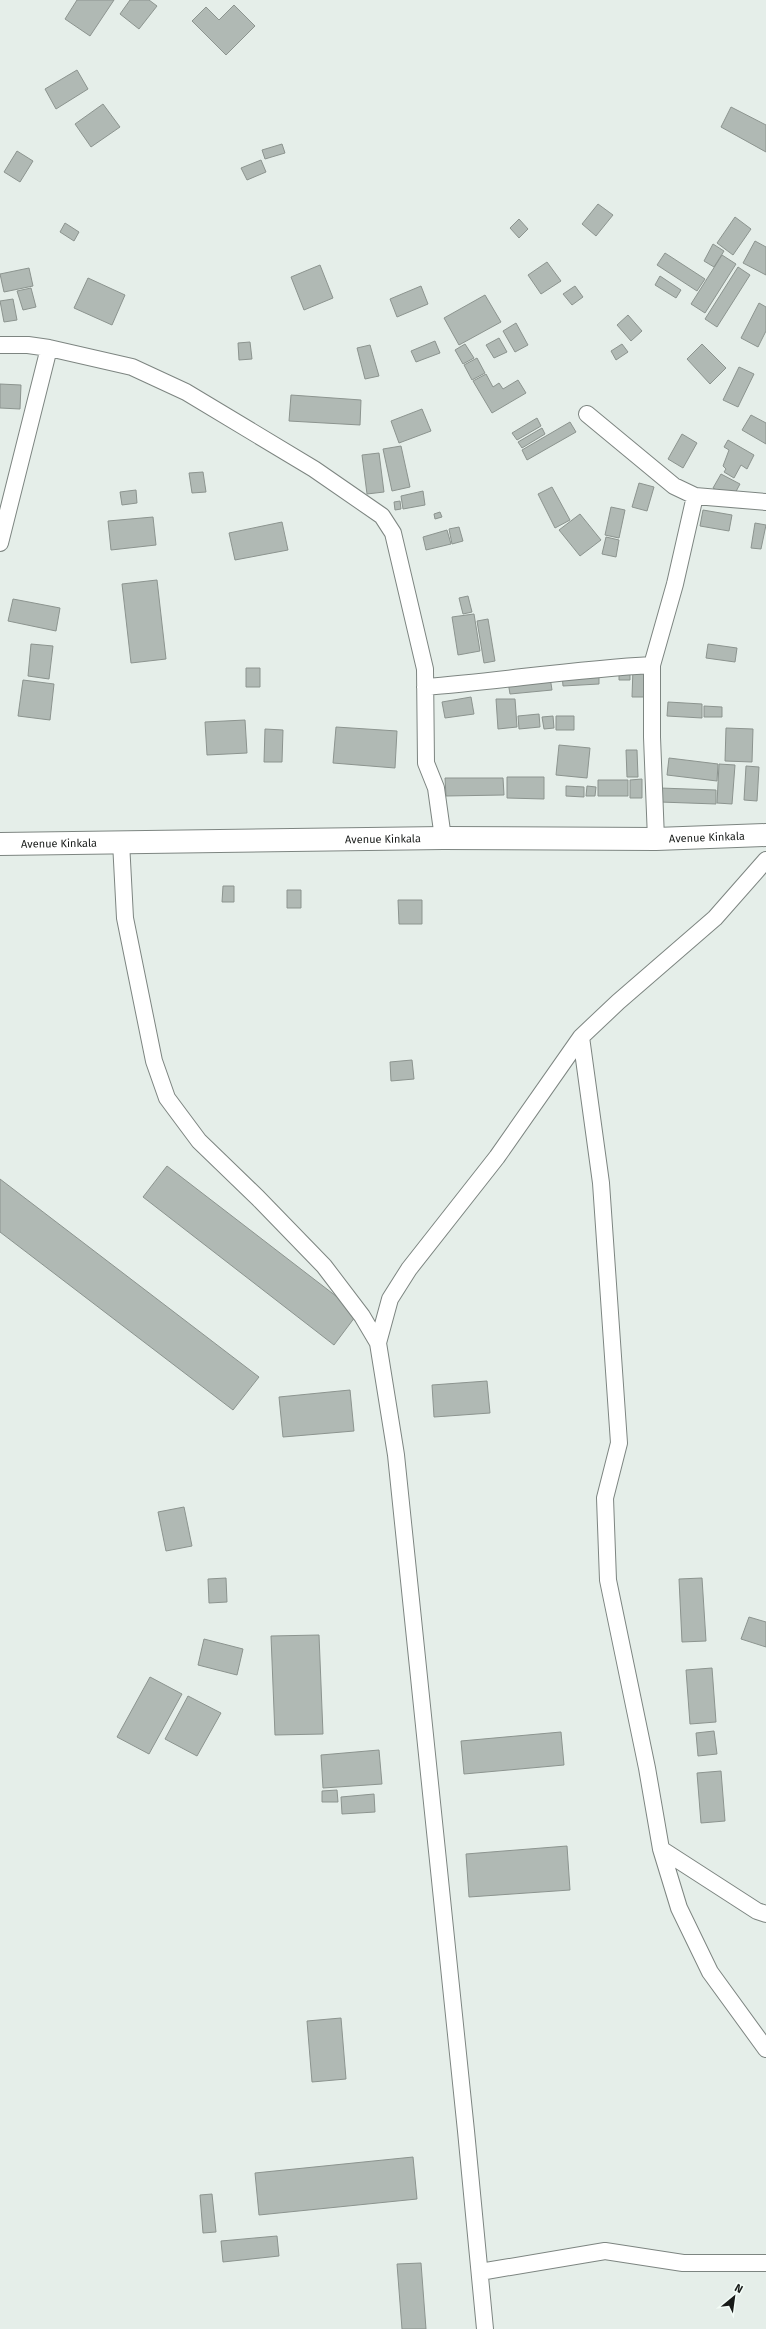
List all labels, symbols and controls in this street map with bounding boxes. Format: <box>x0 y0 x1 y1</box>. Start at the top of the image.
street label: Avenue Kinkala <box>669 830 745 846</box>
street label: Avenue Kinkala <box>345 832 421 846</box>
street label: Avenue Kinkala <box>21 837 97 851</box>
north arrow <box>714 2277 754 2317</box>
text: N <box>732 2281 745 2296</box>

